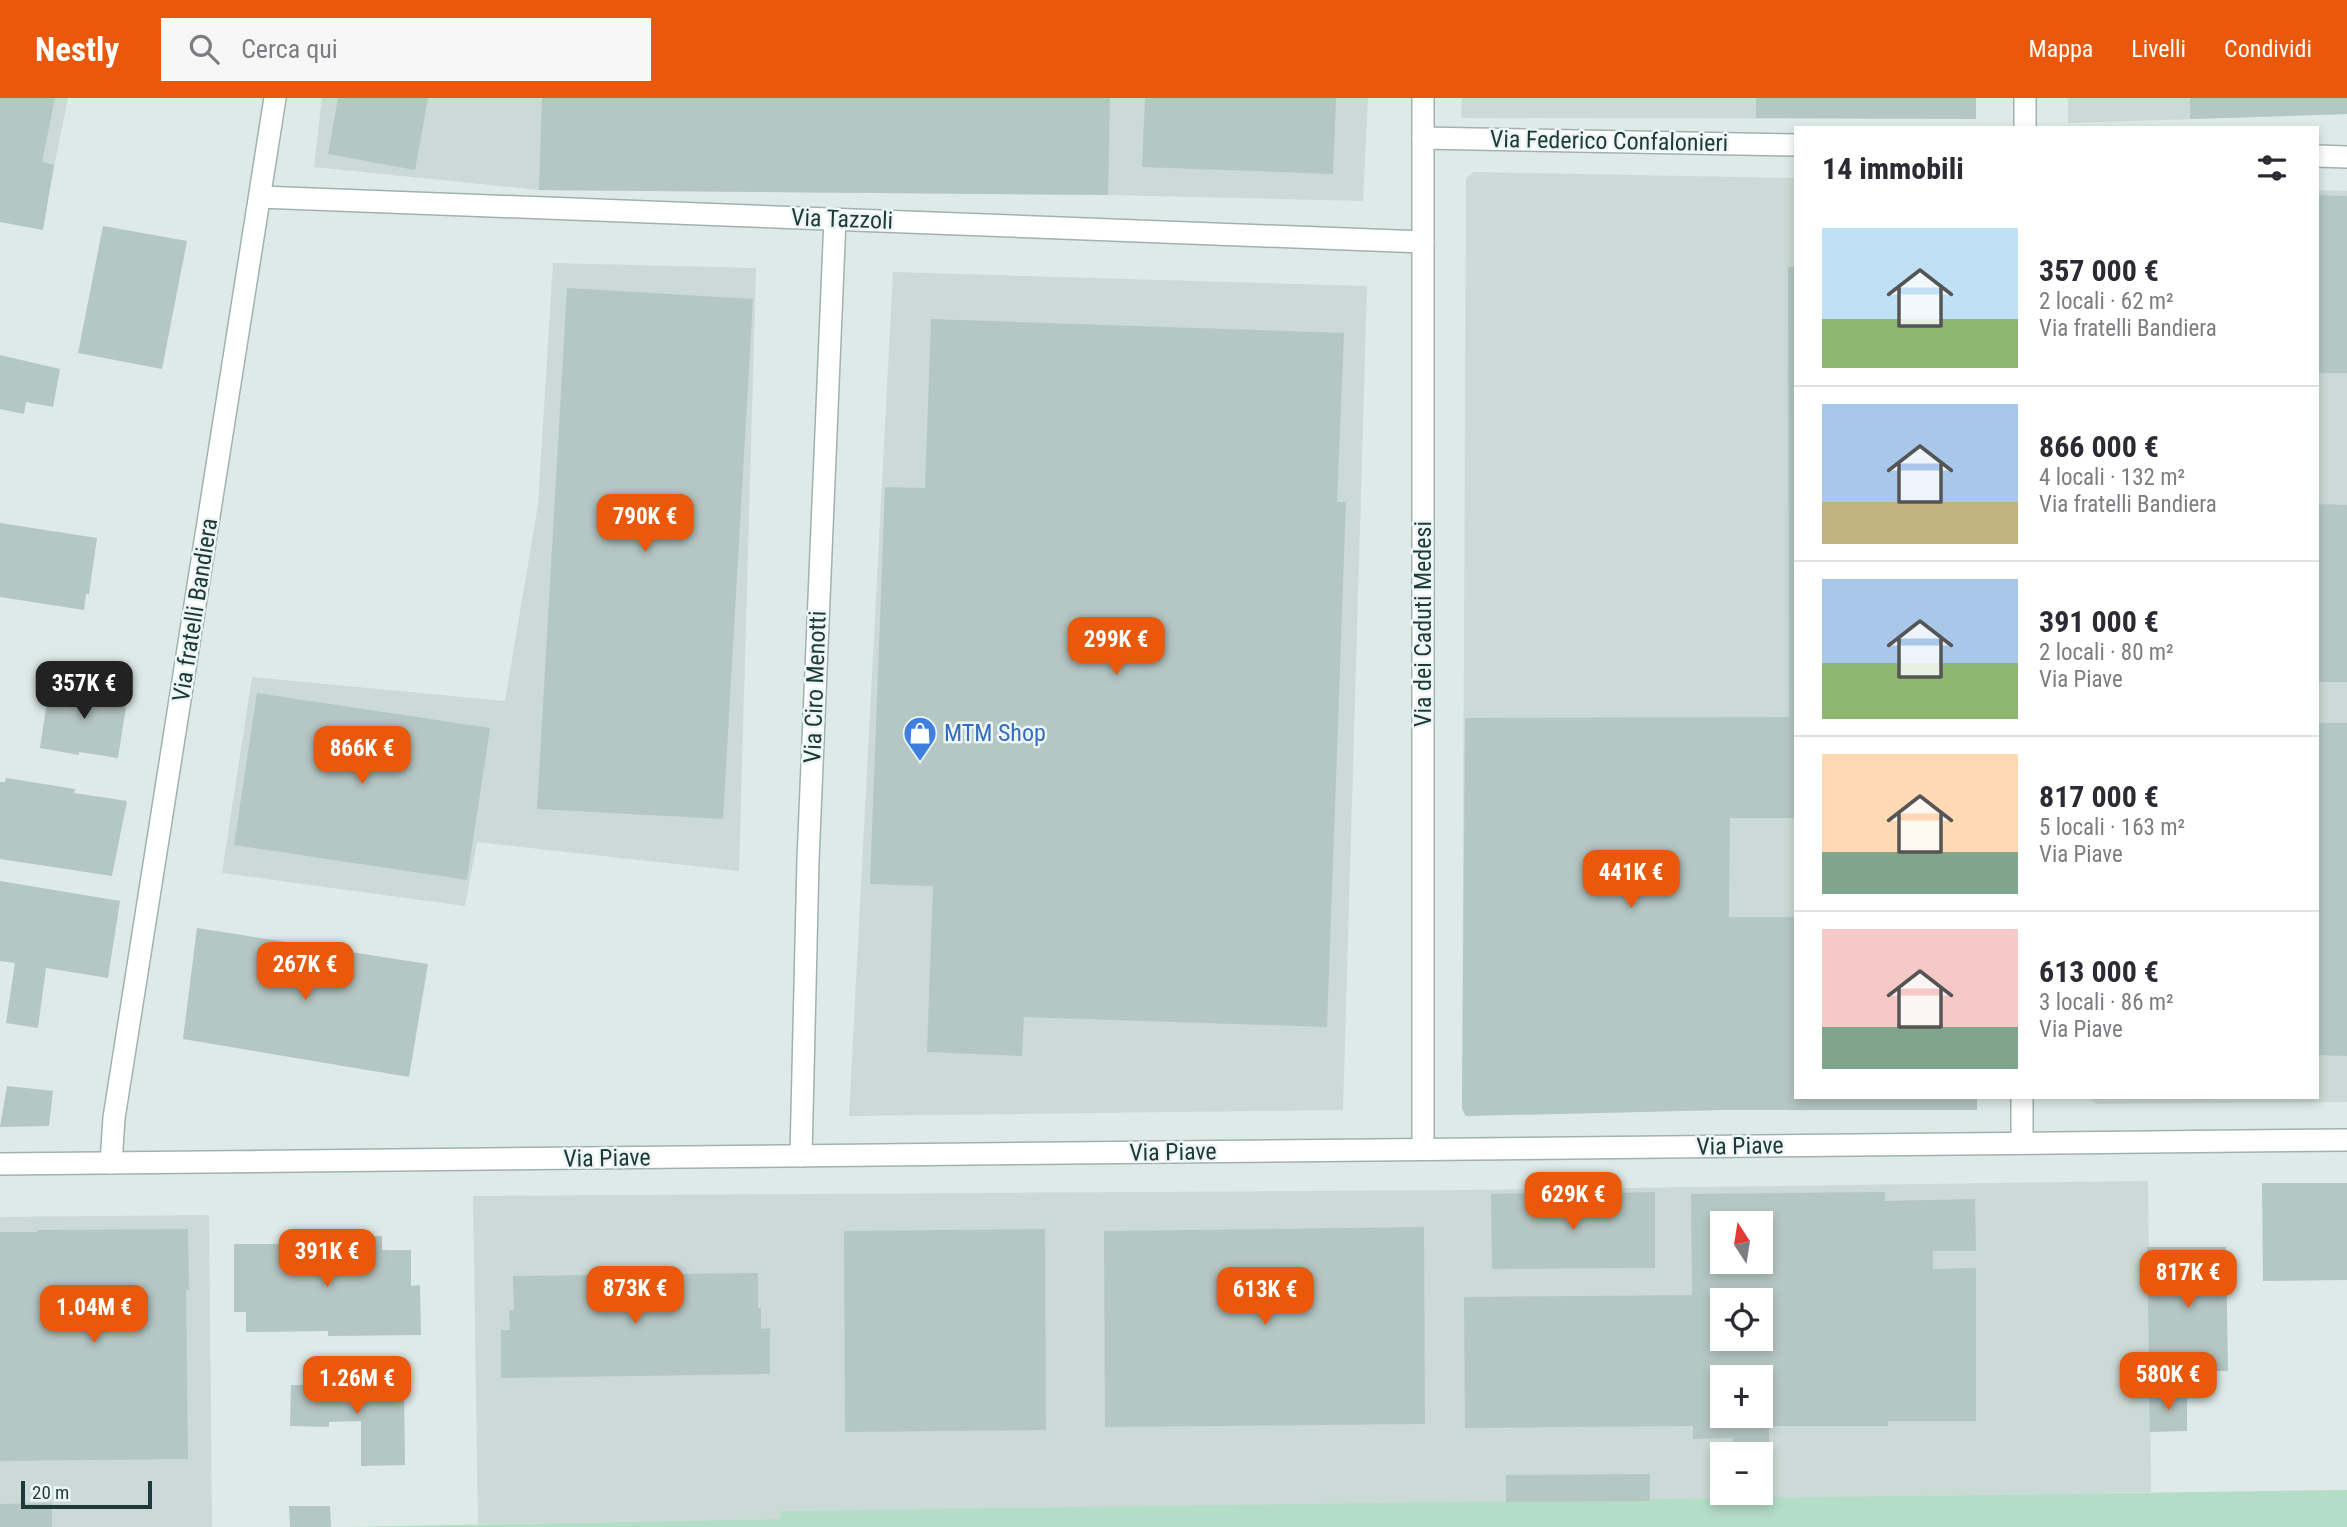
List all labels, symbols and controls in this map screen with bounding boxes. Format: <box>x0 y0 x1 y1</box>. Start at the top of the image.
search box <box>161 18 651 81</box>
text: Nestly <box>35 30 119 69</box>
icon: search <box>185 30 223 68</box>
text: Cerca qui <box>241 34 338 64</box>
text: Mappa <box>2029 35 2093 63</box>
text: Livelli <box>2131 35 2186 63</box>
text: Condividi <box>2224 35 2312 63</box>
street label: Via Federico Confalonieri <box>1490 125 1728 157</box>
icon: filters <box>2253 149 2291 187</box>
text: 14 immobili <box>1822 151 1964 186</box>
street label: Via Tazzoli <box>790 203 894 235</box>
text: 357 000 € <box>2039 253 2159 288</box>
icon: home <box>1878 256 1962 340</box>
text: 2 locali · 62 m² <box>2039 288 2174 315</box>
text: Via fratelli Bandiera <box>2039 315 2217 342</box>
text: 866 000 € <box>2039 429 2159 464</box>
icon: home <box>1878 432 1962 516</box>
text: 4 locali · 132 m² <box>2039 464 2185 491</box>
text: Via fratelli Bandiera <box>2039 491 2217 518</box>
pin: 790K € <box>588 494 702 554</box>
text: 790K € <box>613 503 677 530</box>
street label: Via fratelli Bandiera <box>167 516 223 704</box>
street label: Via dei Caduti Medesi <box>1409 521 1437 727</box>
text: 391 000 € <box>2039 604 2159 639</box>
icon: home <box>1878 607 1962 691</box>
street label: Via Ciro Menotti <box>798 610 832 764</box>
pin: 299K € <box>1059 618 1173 677</box>
text: 299K € <box>1084 626 1148 653</box>
text: 2 locali · 80 m² <box>2039 639 2174 666</box>
pin: 357K € <box>27 662 141 721</box>
text: Via Piave <box>2039 666 2123 693</box>
text: 357K € <box>52 670 116 697</box>
shop icon: MTM Shop <box>901 714 939 763</box>
place label: MTM Shop <box>944 719 1046 747</box>
pin: 866K € <box>305 726 419 786</box>
text: 866K € <box>330 735 394 762</box>
text: 817 000 € <box>2039 779 2159 814</box>
icon: home <box>1878 782 1962 866</box>
text: 5 locali · 163 m² <box>2039 814 2185 841</box>
text: Via Piave <box>2039 841 2123 868</box>
pin: 441K € <box>1574 850 1688 910</box>
text: 441K € <box>1599 859 1663 886</box>
pin: 267K € <box>248 942 362 1002</box>
text: 267K € <box>273 951 337 978</box>
text: 613 000 € <box>2039 954 2159 989</box>
icon: home <box>1878 957 1962 1041</box>
text: 3 locali · 86 m² <box>2039 989 2174 1016</box>
text: Via Piave <box>2039 1016 2123 1043</box>
street label: Via Piave <box>1696 1131 1784 1161</box>
street label: Via Piave <box>1129 1137 1217 1167</box>
street label: Via Piave <box>563 1143 651 1173</box>
pin: 629K € <box>1516 1172 1630 1232</box>
text: 629K € <box>1541 1181 1605 1208</box>
north arrow <box>1710 1211 1773 1274</box>
map controls <box>1710 1211 1773 1505</box>
pin: 391K € <box>270 1230 384 1289</box>
text: 391K € <box>295 1238 359 1265</box>
pin: 817K € <box>2131 1250 2245 1310</box>
text: 817K € <box>2156 1259 2220 1286</box>
pin: 873K € <box>578 1266 692 1326</box>
pin: 613K € <box>1208 1268 1322 1327</box>
text: 873K € <box>603 1275 667 1302</box>
text: 613K € <box>1233 1276 1297 1303</box>
pin: 1.04M € <box>29 1286 159 1345</box>
button: locate <box>1710 1288 1773 1351</box>
text: 1.04M € <box>56 1294 132 1321</box>
pin: 580K € <box>2111 1352 2225 1412</box>
pin: 1.26M € <box>292 1356 422 1416</box>
text: 580K € <box>2136 1361 2200 1388</box>
text: 1.26M € <box>319 1365 395 1392</box>
button: + <box>1710 1365 1773 1428</box>
button: − <box>1710 1442 1773 1505</box>
scale bar <box>21 1478 152 1510</box>
text: 20 m <box>32 1481 69 1504</box>

